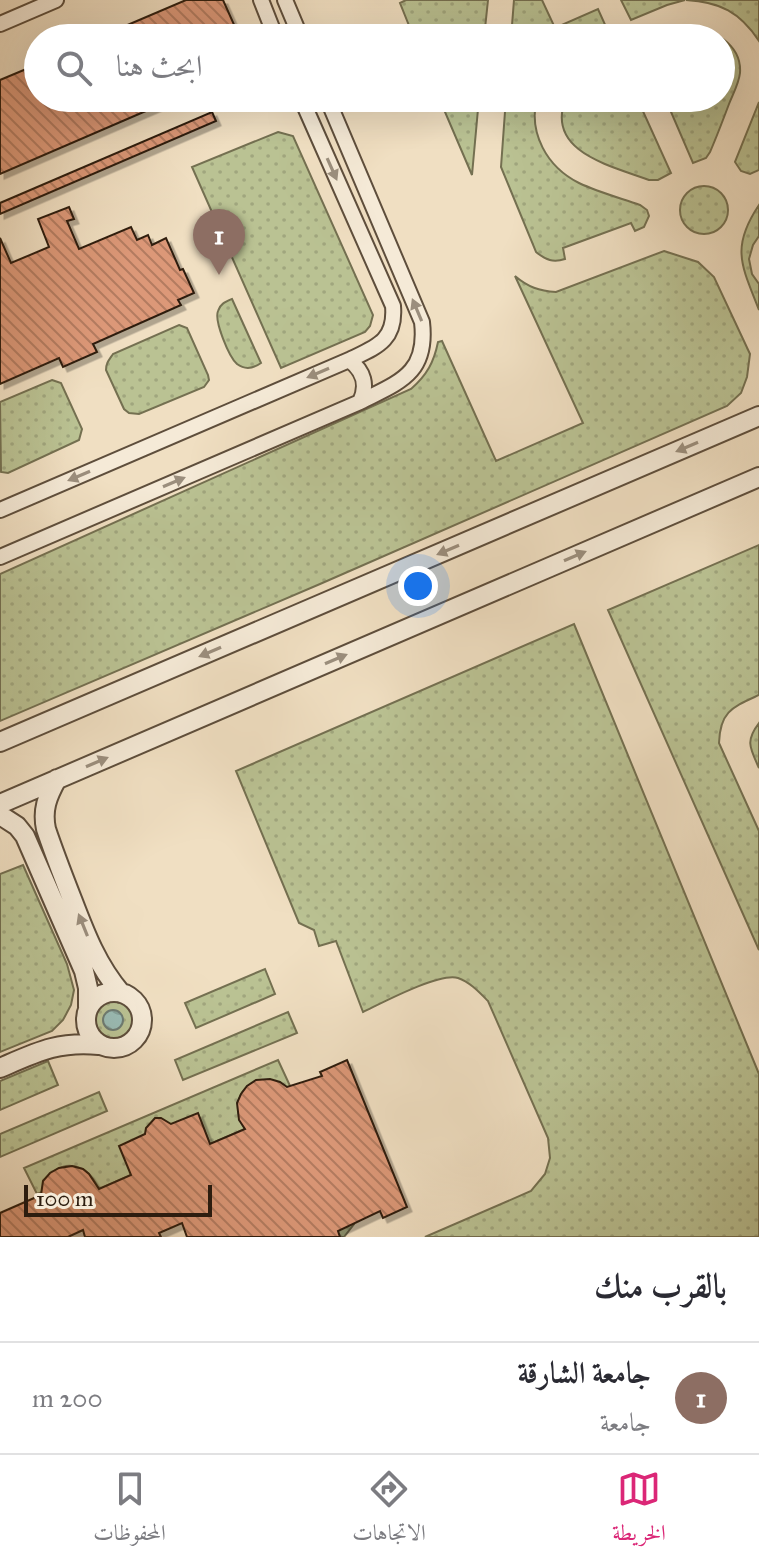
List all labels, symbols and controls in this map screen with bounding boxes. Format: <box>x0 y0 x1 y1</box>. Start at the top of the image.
search box <box>24 24 735 112</box>
icon: search <box>52 46 96 90</box>
text: ابحث هنا <box>116 48 202 84</box>
one-way arrow <box>326 158 339 181</box>
pin: 1 <box>193 209 245 275</box>
one-way arrow <box>410 298 423 322</box>
one-way arrow <box>306 367 330 380</box>
one-way arrow <box>675 440 699 453</box>
one-way arrow <box>67 469 91 482</box>
one-way arrow <box>163 476 186 489</box>
one-way arrow <box>437 543 460 556</box>
one-way arrow <box>563 550 587 563</box>
your location <box>398 566 438 606</box>
one-way arrow <box>198 646 221 659</box>
one-way arrow <box>324 653 348 666</box>
one-way arrow <box>85 755 109 769</box>
one-way arrow <box>76 913 89 937</box>
scale bar <box>24 1181 212 1217</box>
text: 100 m <box>36 1185 93 1212</box>
text: بالقرب منك <box>594 1265 727 1306</box>
text: جامعة الشارقة <box>518 1355 651 1391</box>
text: 200 m <box>32 1382 103 1414</box>
text: 1 <box>696 1382 706 1414</box>
text: جامعة <box>600 1406 651 1438</box>
tab: المحفوظات <box>93 1467 166 1554</box>
tab: الاتجاهات <box>352 1467 426 1554</box>
tab: الخريطة <box>612 1467 666 1554</box>

